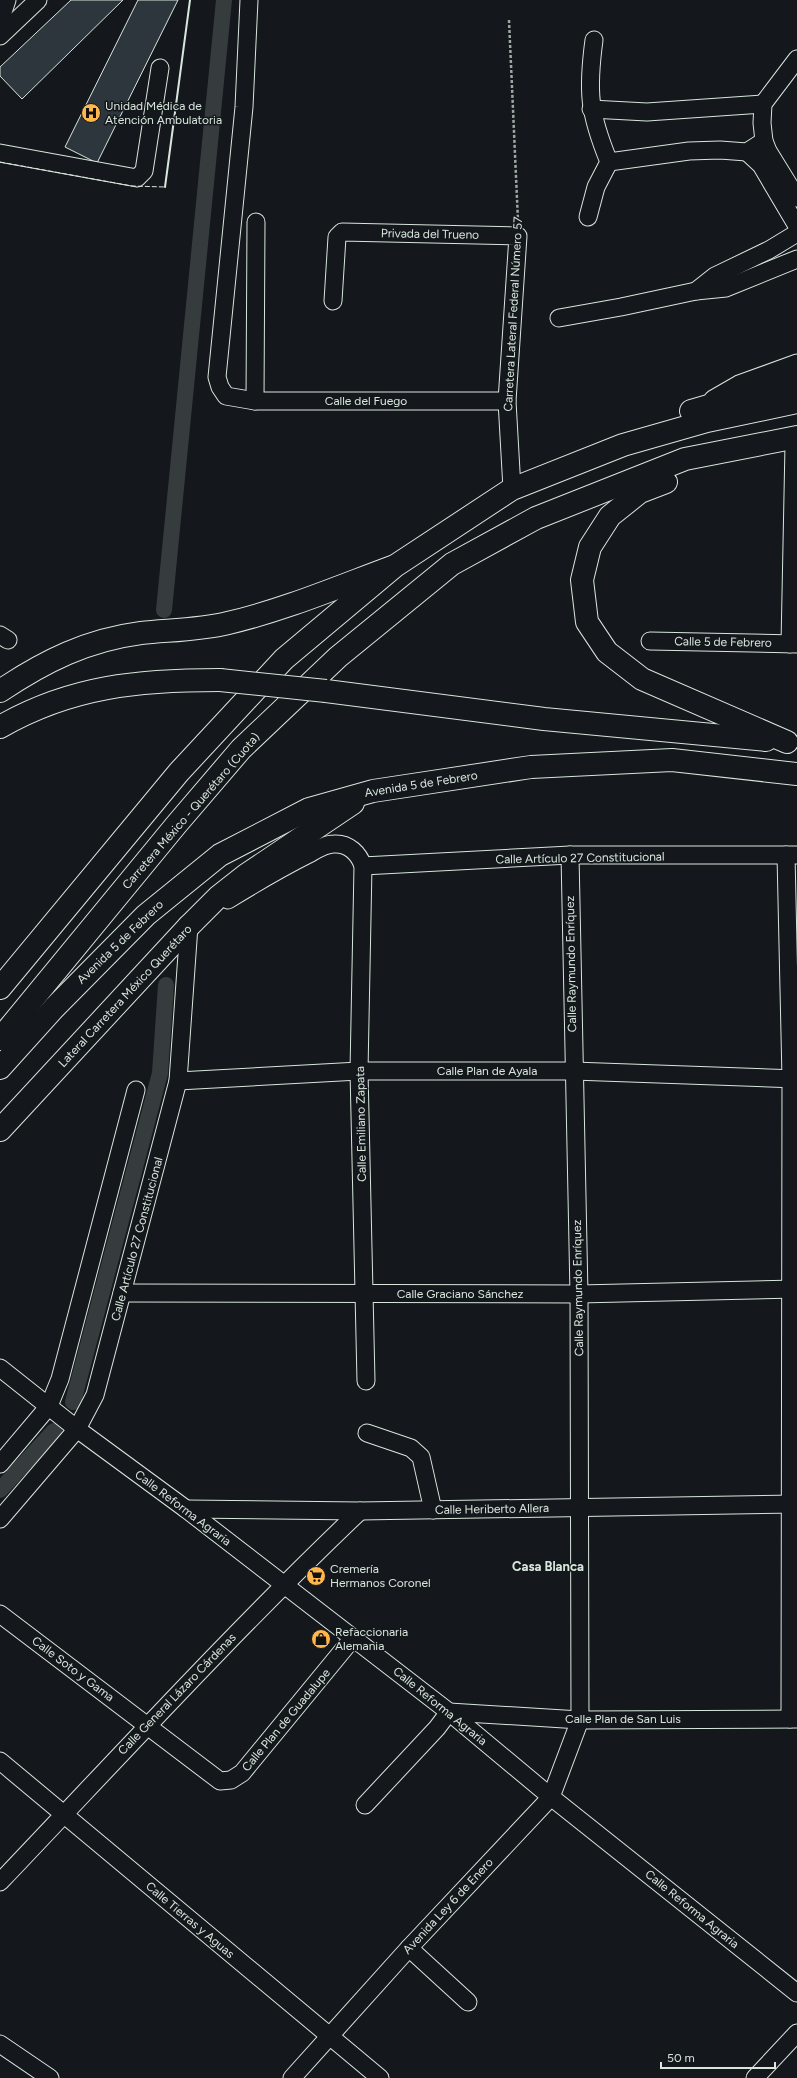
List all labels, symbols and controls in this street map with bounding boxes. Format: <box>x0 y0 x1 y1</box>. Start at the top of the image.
place label: Unidad Médica de Atención Ambulatoria <box>105 99 222 127</box>
hospital icon: Unidad Médica de Atención Ambulatoria <box>80 102 102 124</box>
street label: Carretera Lateral Federal Número 57 <box>501 216 525 412</box>
street label: Privada del Trueno <box>381 226 479 242</box>
street label: Calle del Fuego <box>325 394 407 408</box>
street label: Calle 5 de Febrero <box>674 634 772 650</box>
street label: Carretera México - Querétaro (Cuota) <box>119 730 263 892</box>
street label: Avenida 5 de Febrero <box>363 768 479 800</box>
street label: Calle Artículo 27 Constitucional <box>495 850 665 866</box>
street label: Calle Raymundo Enríquez <box>563 895 579 1032</box>
street label: Avenida 5 de Febrero <box>74 897 166 987</box>
street label: Lateral Carretera México Querétaro <box>55 922 195 1070</box>
street label: Calle Plan de Ayala <box>437 1064 537 1078</box>
street label: Calle Emiliano Zapata <box>353 1066 369 1182</box>
street label: Calle Artículo 27 Constitucional <box>108 1156 166 1322</box>
street label: Calle Raymundo Enríquez <box>570 1219 586 1356</box>
street label: Calle Graciano Sánchez <box>397 1287 523 1301</box>
street label: Calle Reforma Agraria <box>132 1467 234 1549</box>
street label: Calle Heriberto Allera <box>435 1501 549 1517</box>
district label: Casa Blanca <box>512 1559 584 1574</box>
place label: Cremería Hermanos Coronel <box>330 1562 431 1590</box>
supermarket icon: Cremería Hermanos Coronel <box>305 1565 327 1587</box>
place label: Refaccionaria Alemania <box>335 1625 408 1653</box>
shop icon: Refaccionaria Alemania <box>310 1628 332 1650</box>
street label: Calle General Lázaro Cárdenas <box>115 1630 239 1758</box>
street label: Calle Soto y Gama <box>29 1634 117 1704</box>
street label: Calle Reforma Agraria <box>390 1664 490 1748</box>
street label: Calle Plan de Guadalupe <box>239 1666 333 1774</box>
street label: Calle Plan de San Luis <box>565 1712 681 1726</box>
street label: Avenida Ley 6 de Enero <box>400 1855 496 1957</box>
street label: Calle Reforma Agraria <box>642 1867 742 1951</box>
street label: Calle Tierras y Aguas <box>143 1879 237 1961</box>
scale bar <box>661 2044 775 2070</box>
text: 50 m <box>667 2051 695 2065</box>

